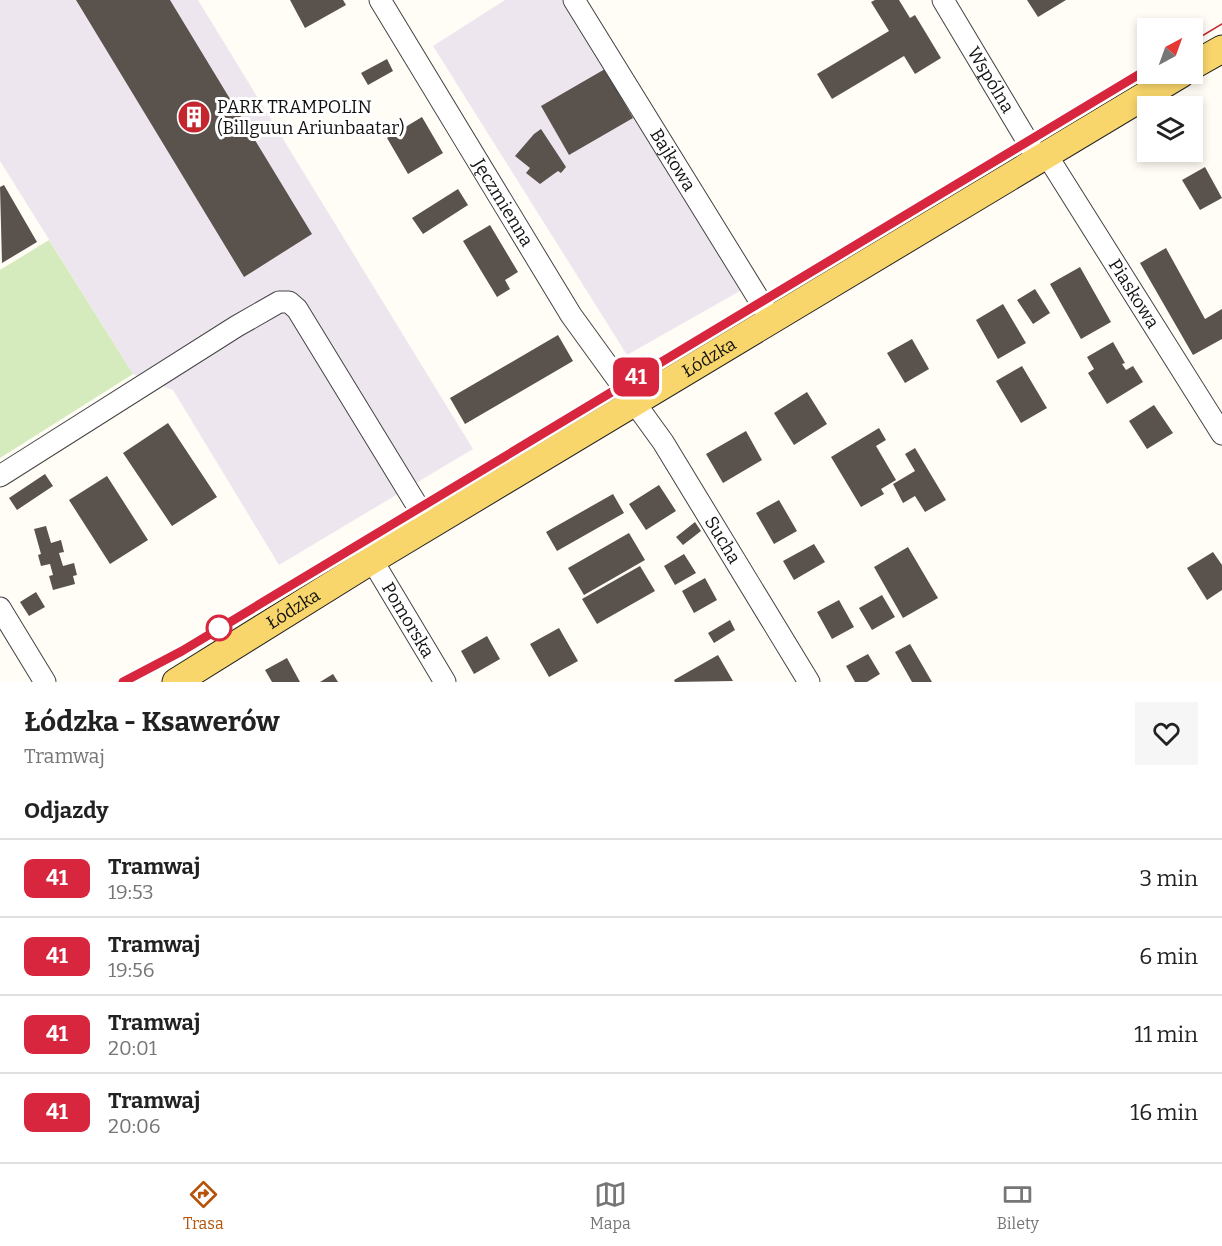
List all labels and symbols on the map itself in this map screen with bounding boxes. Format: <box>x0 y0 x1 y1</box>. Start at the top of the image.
north arrow <box>1137 18 1203 84</box>
street label: Wspólna <box>962 43 1019 117</box>
place label: PARK TRAMPOLIN (Billguun Ariunbaatar) <box>217 96 405 139</box>
building icon: PARK TRAMPOLIN (Billguun Ariunbaatar) <box>176 99 212 135</box>
street label: Bajkowa <box>645 125 700 195</box>
street label: Jęczmienna <box>467 154 538 251</box>
street label: Piaskowa <box>1104 255 1164 333</box>
street label: Łódzka <box>678 333 740 382</box>
line badge: 41 <box>609 358 663 397</box>
street label: Sucha <box>700 512 746 568</box>
street label: Pomorska <box>377 578 439 662</box>
street label: Łódzka <box>262 584 324 634</box>
unlabelled marker <box>206 615 232 641</box>

